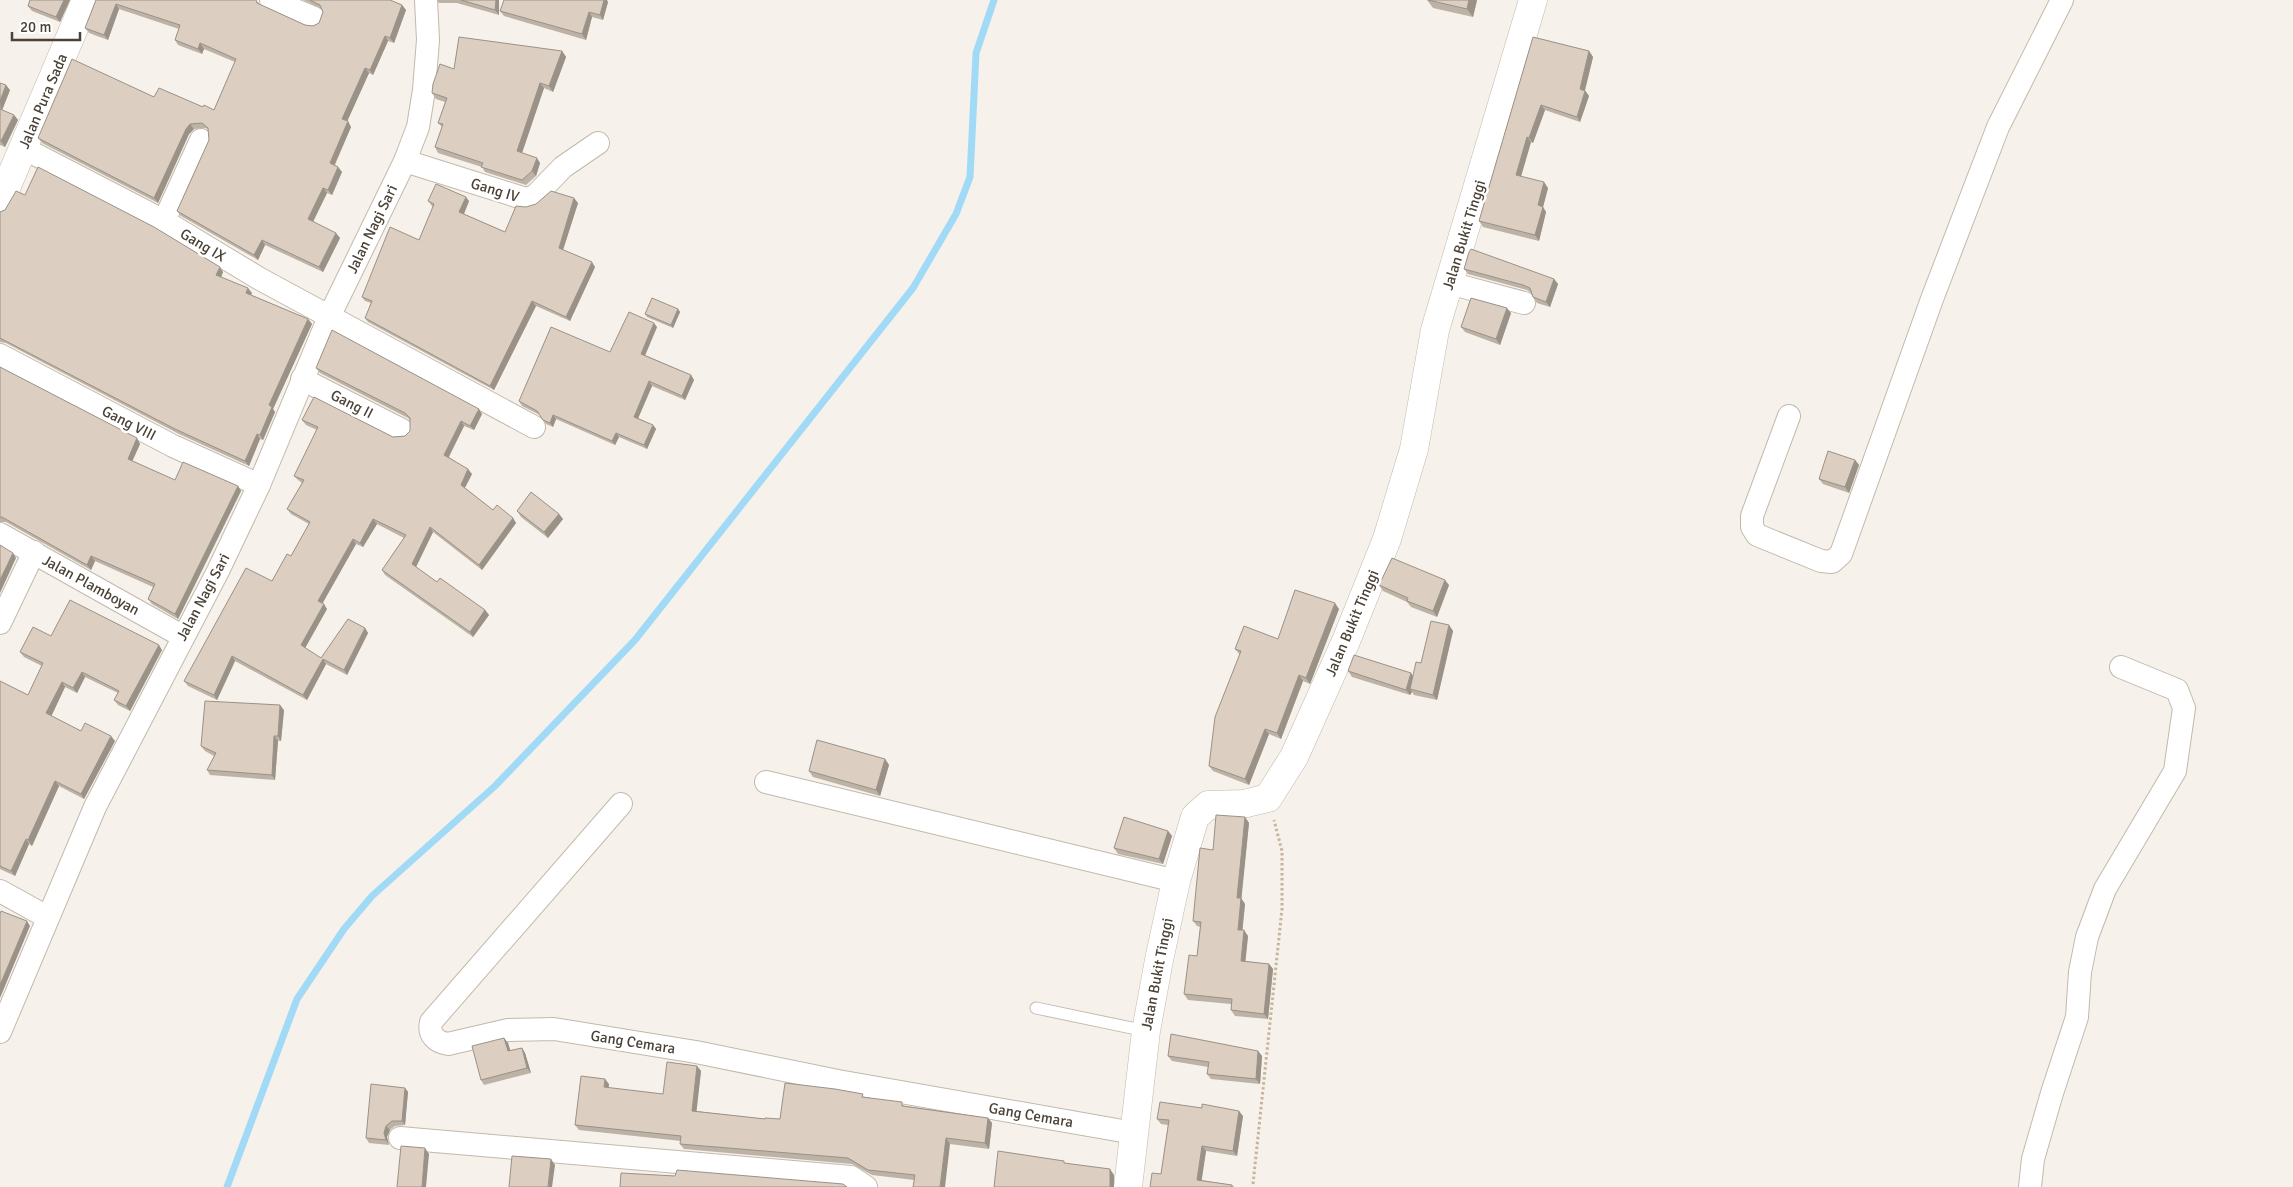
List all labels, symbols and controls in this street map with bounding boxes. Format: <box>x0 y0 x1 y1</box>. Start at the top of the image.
scale bar <box>12 10 80 42</box>
text: 20 m <box>20 18 51 36</box>
street label: Jalan Pura Sada <box>15 51 71 151</box>
street label: Gang IV <box>469 174 522 206</box>
street label: Jalan Bukit Tinggi <box>1439 178 1489 292</box>
street label: Jalan Nagi Sari <box>343 182 401 276</box>
street label: Gang IX <box>177 224 229 266</box>
street label: Gang II <box>328 386 376 422</box>
street label: Gang VIII <box>99 402 159 444</box>
street label: Jalan Nagi Sari <box>172 550 234 644</box>
street label: Jalan Plamboyan <box>39 551 143 619</box>
street label: Jalan Bukit Tinggi <box>1321 567 1383 679</box>
street label: Jalan Bukit Tinggi <box>1137 916 1177 1032</box>
street label: Gang Cemara <box>589 1026 677 1058</box>
street label: Gang Cemara <box>987 1099 1075 1131</box>

